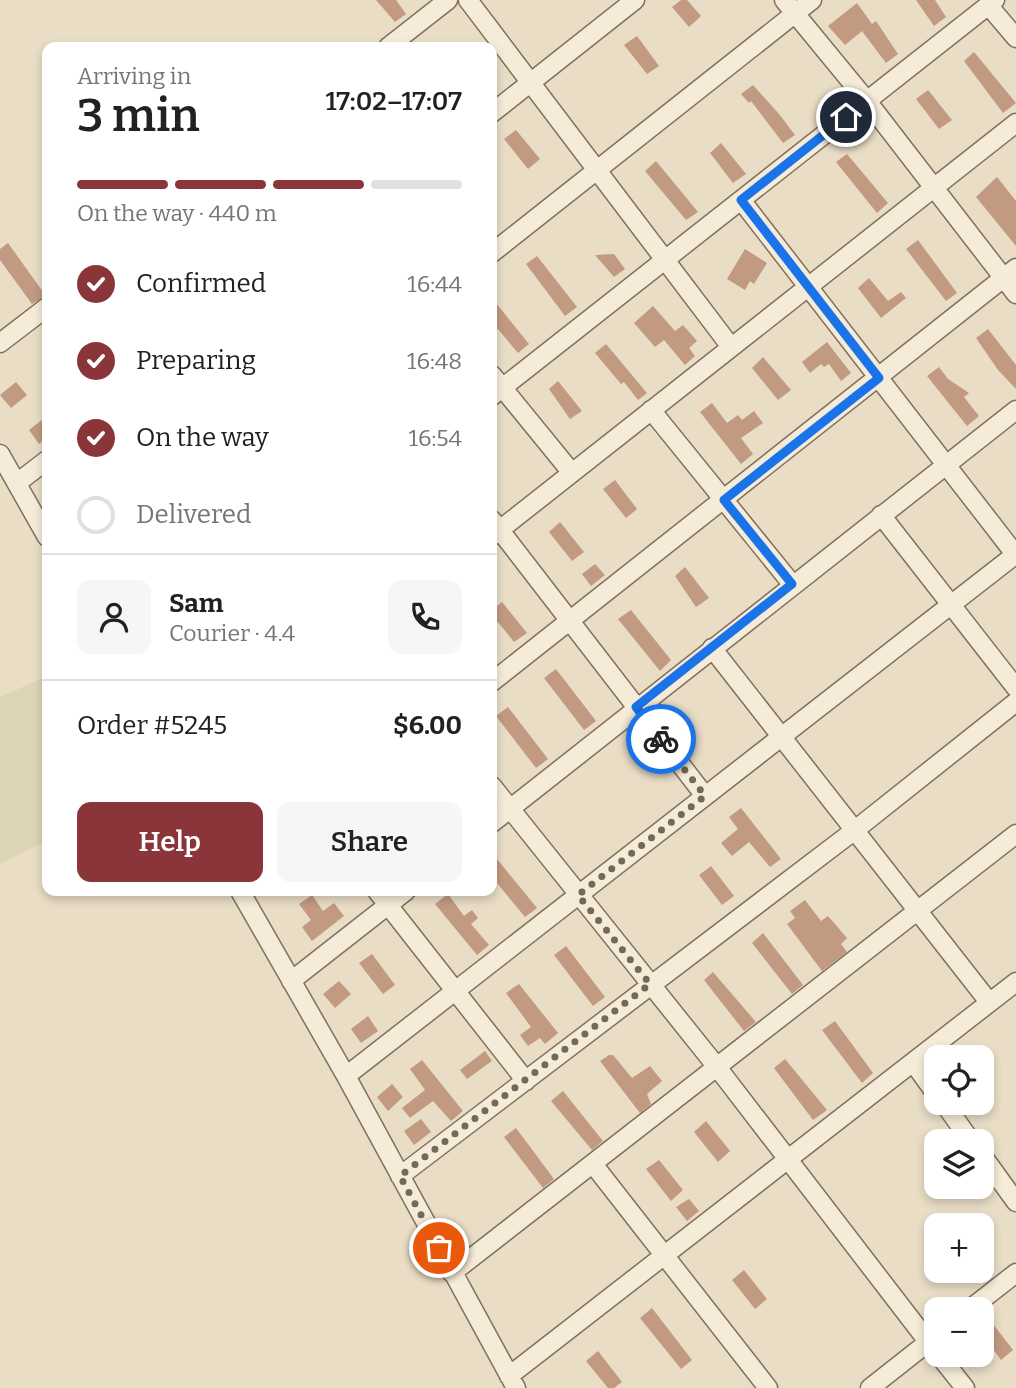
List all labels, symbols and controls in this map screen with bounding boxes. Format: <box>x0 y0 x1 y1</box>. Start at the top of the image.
text: Arriving in <box>77 62 191 90</box>
text: 17:02–17:07 <box>325 86 462 117</box>
pin <box>816 87 876 147</box>
text: 3 min <box>77 88 200 143</box>
icon: home <box>827 98 865 136</box>
text: On the way · 440 m <box>77 199 277 227</box>
icon: check <box>77 265 115 303</box>
text: Confirmed <box>136 268 266 299</box>
text: 16:44 <box>407 270 462 298</box>
icon: check <box>77 342 115 380</box>
text: Preparing <box>136 345 256 376</box>
text: 16:48 <box>407 347 462 375</box>
icon: check <box>77 419 115 457</box>
text: On the way <box>136 422 269 453</box>
text: 16:54 <box>409 424 462 452</box>
text: Delivered <box>136 499 251 530</box>
button: person <box>77 580 151 654</box>
button: phone <box>388 580 462 654</box>
text: Sam <box>169 588 224 619</box>
text: Courier · 4.4 <box>169 619 295 647</box>
courier <box>626 704 696 774</box>
text: Order #5245 <box>77 710 227 741</box>
text: $6.00 <box>393 710 462 741</box>
icon: bike <box>642 720 680 758</box>
button: Help <box>77 802 263 882</box>
button: Share <box>277 802 462 882</box>
map controls <box>924 1045 994 1367</box>
button: locate <box>924 1045 994 1115</box>
button: layers <box>924 1129 994 1199</box>
button: + <box>924 1213 994 1283</box>
pin <box>409 1218 469 1278</box>
icon: bag <box>420 1229 458 1267</box>
button: − <box>924 1297 994 1367</box>

